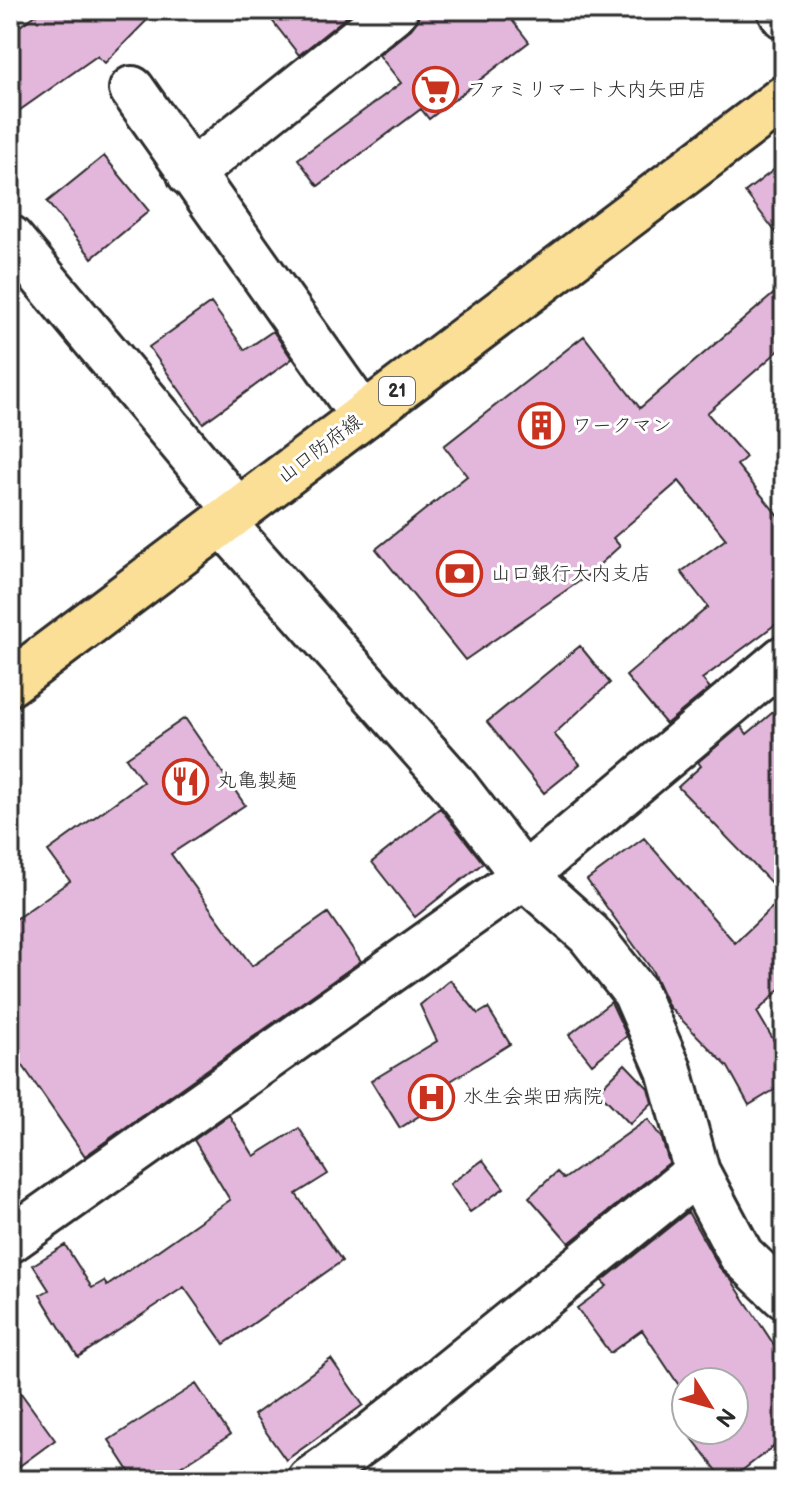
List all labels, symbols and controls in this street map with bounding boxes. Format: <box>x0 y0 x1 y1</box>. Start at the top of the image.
supermarket icon: ファミリマート大内矢田店 <box>412 66 460 114</box>
place label: ファミリマート大内矢田店 <box>467 78 707 102</box>
road number: 21 <box>379 377 415 405</box>
building icon: ワークマン <box>517 402 565 450</box>
street label: 山口防府線 <box>273 409 367 489</box>
place label: ワークマン <box>572 414 672 438</box>
bank icon: 山口銀行大内支店 <box>436 550 484 598</box>
place label: 山口銀行大内支店 <box>491 562 651 586</box>
restaurant icon: 丸亀製麺 <box>162 757 210 805</box>
place label: 丸亀製麺 <box>217 769 297 793</box>
hospital icon: 水生会柴田病院 <box>408 1073 456 1121</box>
place label: 水生会柴田病院 <box>463 1085 603 1109</box>
north arrow <box>670 1366 750 1446</box>
text: N <box>709 1402 741 1432</box>

